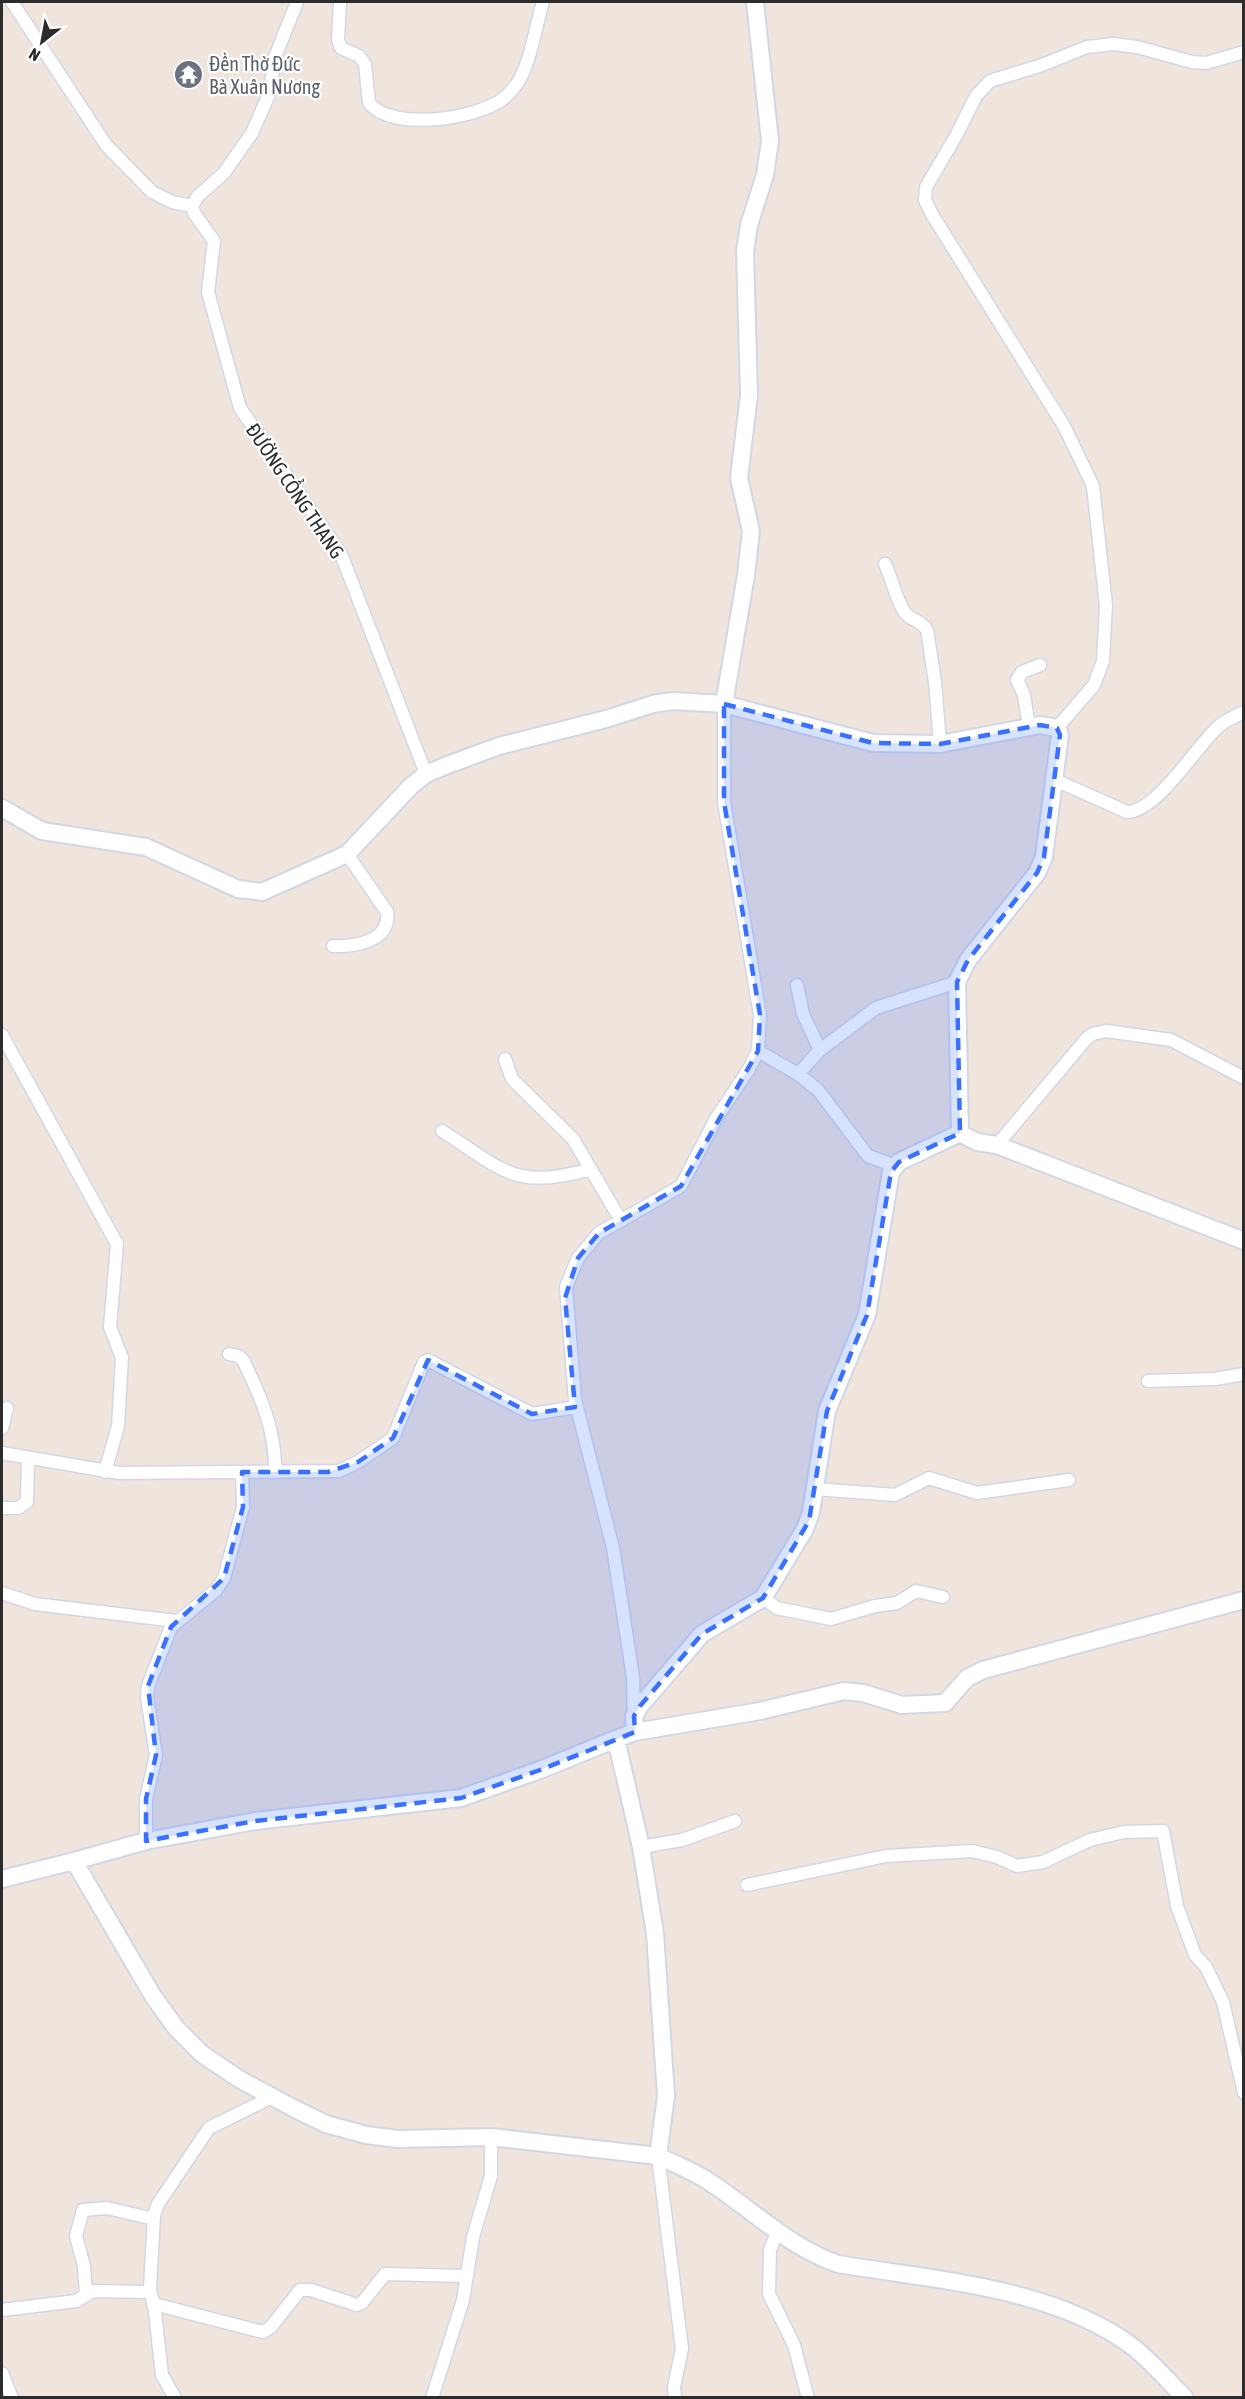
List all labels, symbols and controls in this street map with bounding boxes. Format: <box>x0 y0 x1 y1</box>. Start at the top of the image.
north arrow <box>12 12 72 72</box>
text: N <box>26 45 43 65</box>
place label: Đền Thờ Đức Bà Xuân Nương <box>209 52 320 98</box>
temple icon: Đền Thờ Đức Bà Xuân Nương <box>172 59 204 91</box>
street label: ĐƯỜNG CỔNG THANG <box>242 417 352 563</box>

